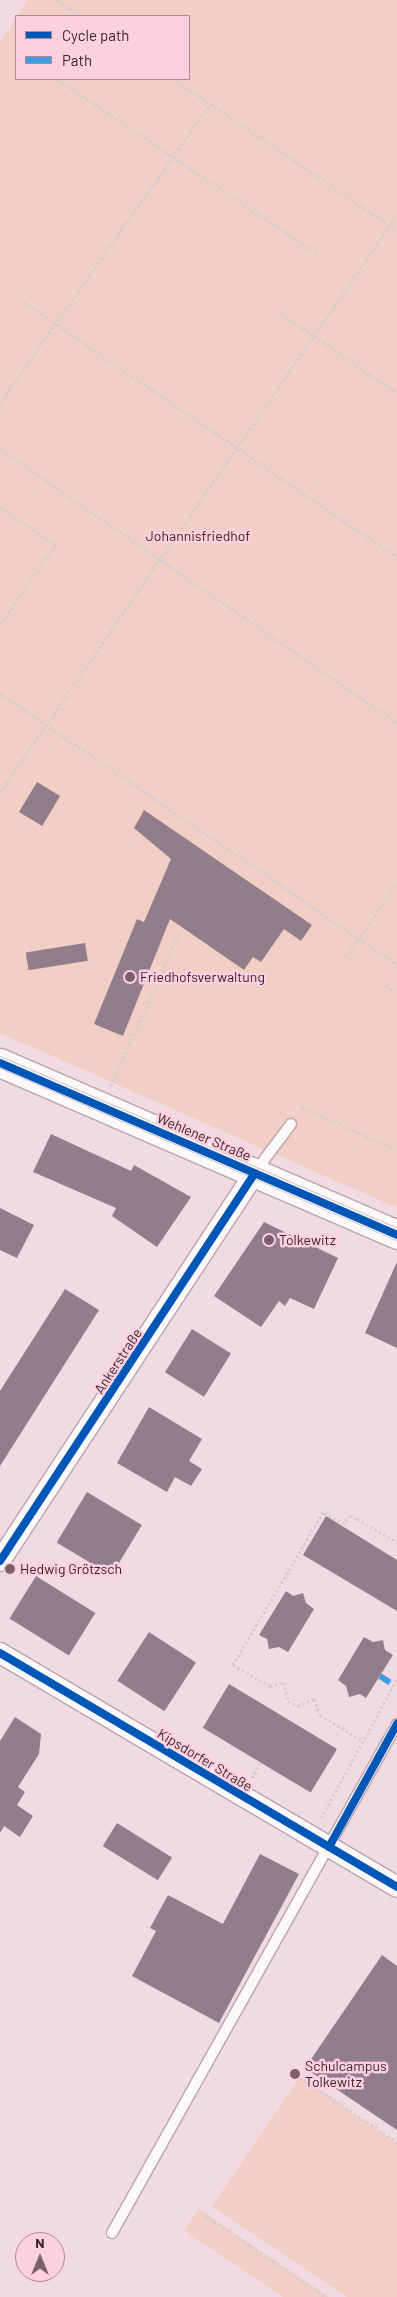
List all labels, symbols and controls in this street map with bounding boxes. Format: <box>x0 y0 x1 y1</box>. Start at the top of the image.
legend <box>15 15 190 80</box>
text: Cycle path <box>62 26 129 44</box>
text: Path <box>62 51 92 69</box>
park label: Johannisfriedhof <box>146 528 250 544</box>
place label: Friedhofsverwaltung <box>140 969 265 985</box>
marker: Friedhofsverwaltung <box>124 971 136 983</box>
street label: Wehlener Straße <box>154 1110 254 1164</box>
place label: Tolkewitz <box>279 1232 336 1248</box>
marker: Tolkewitz <box>263 1234 275 1246</box>
street label: Ankerstraße <box>91 1325 145 1397</box>
place label: Hedwig Grötzsch <box>20 1561 122 1577</box>
marker: Hedwig Grötzsch <box>4 1563 16 1575</box>
street label: Kipsdorfer Straße <box>155 1725 255 1795</box>
place label: Schulcampus Tolkewitz <box>305 2058 387 2090</box>
marker: Schulcampus Tolkewitz <box>289 2068 301 2080</box>
north arrow <box>15 2232 65 2282</box>
text: N <box>35 2234 45 2251</box>

